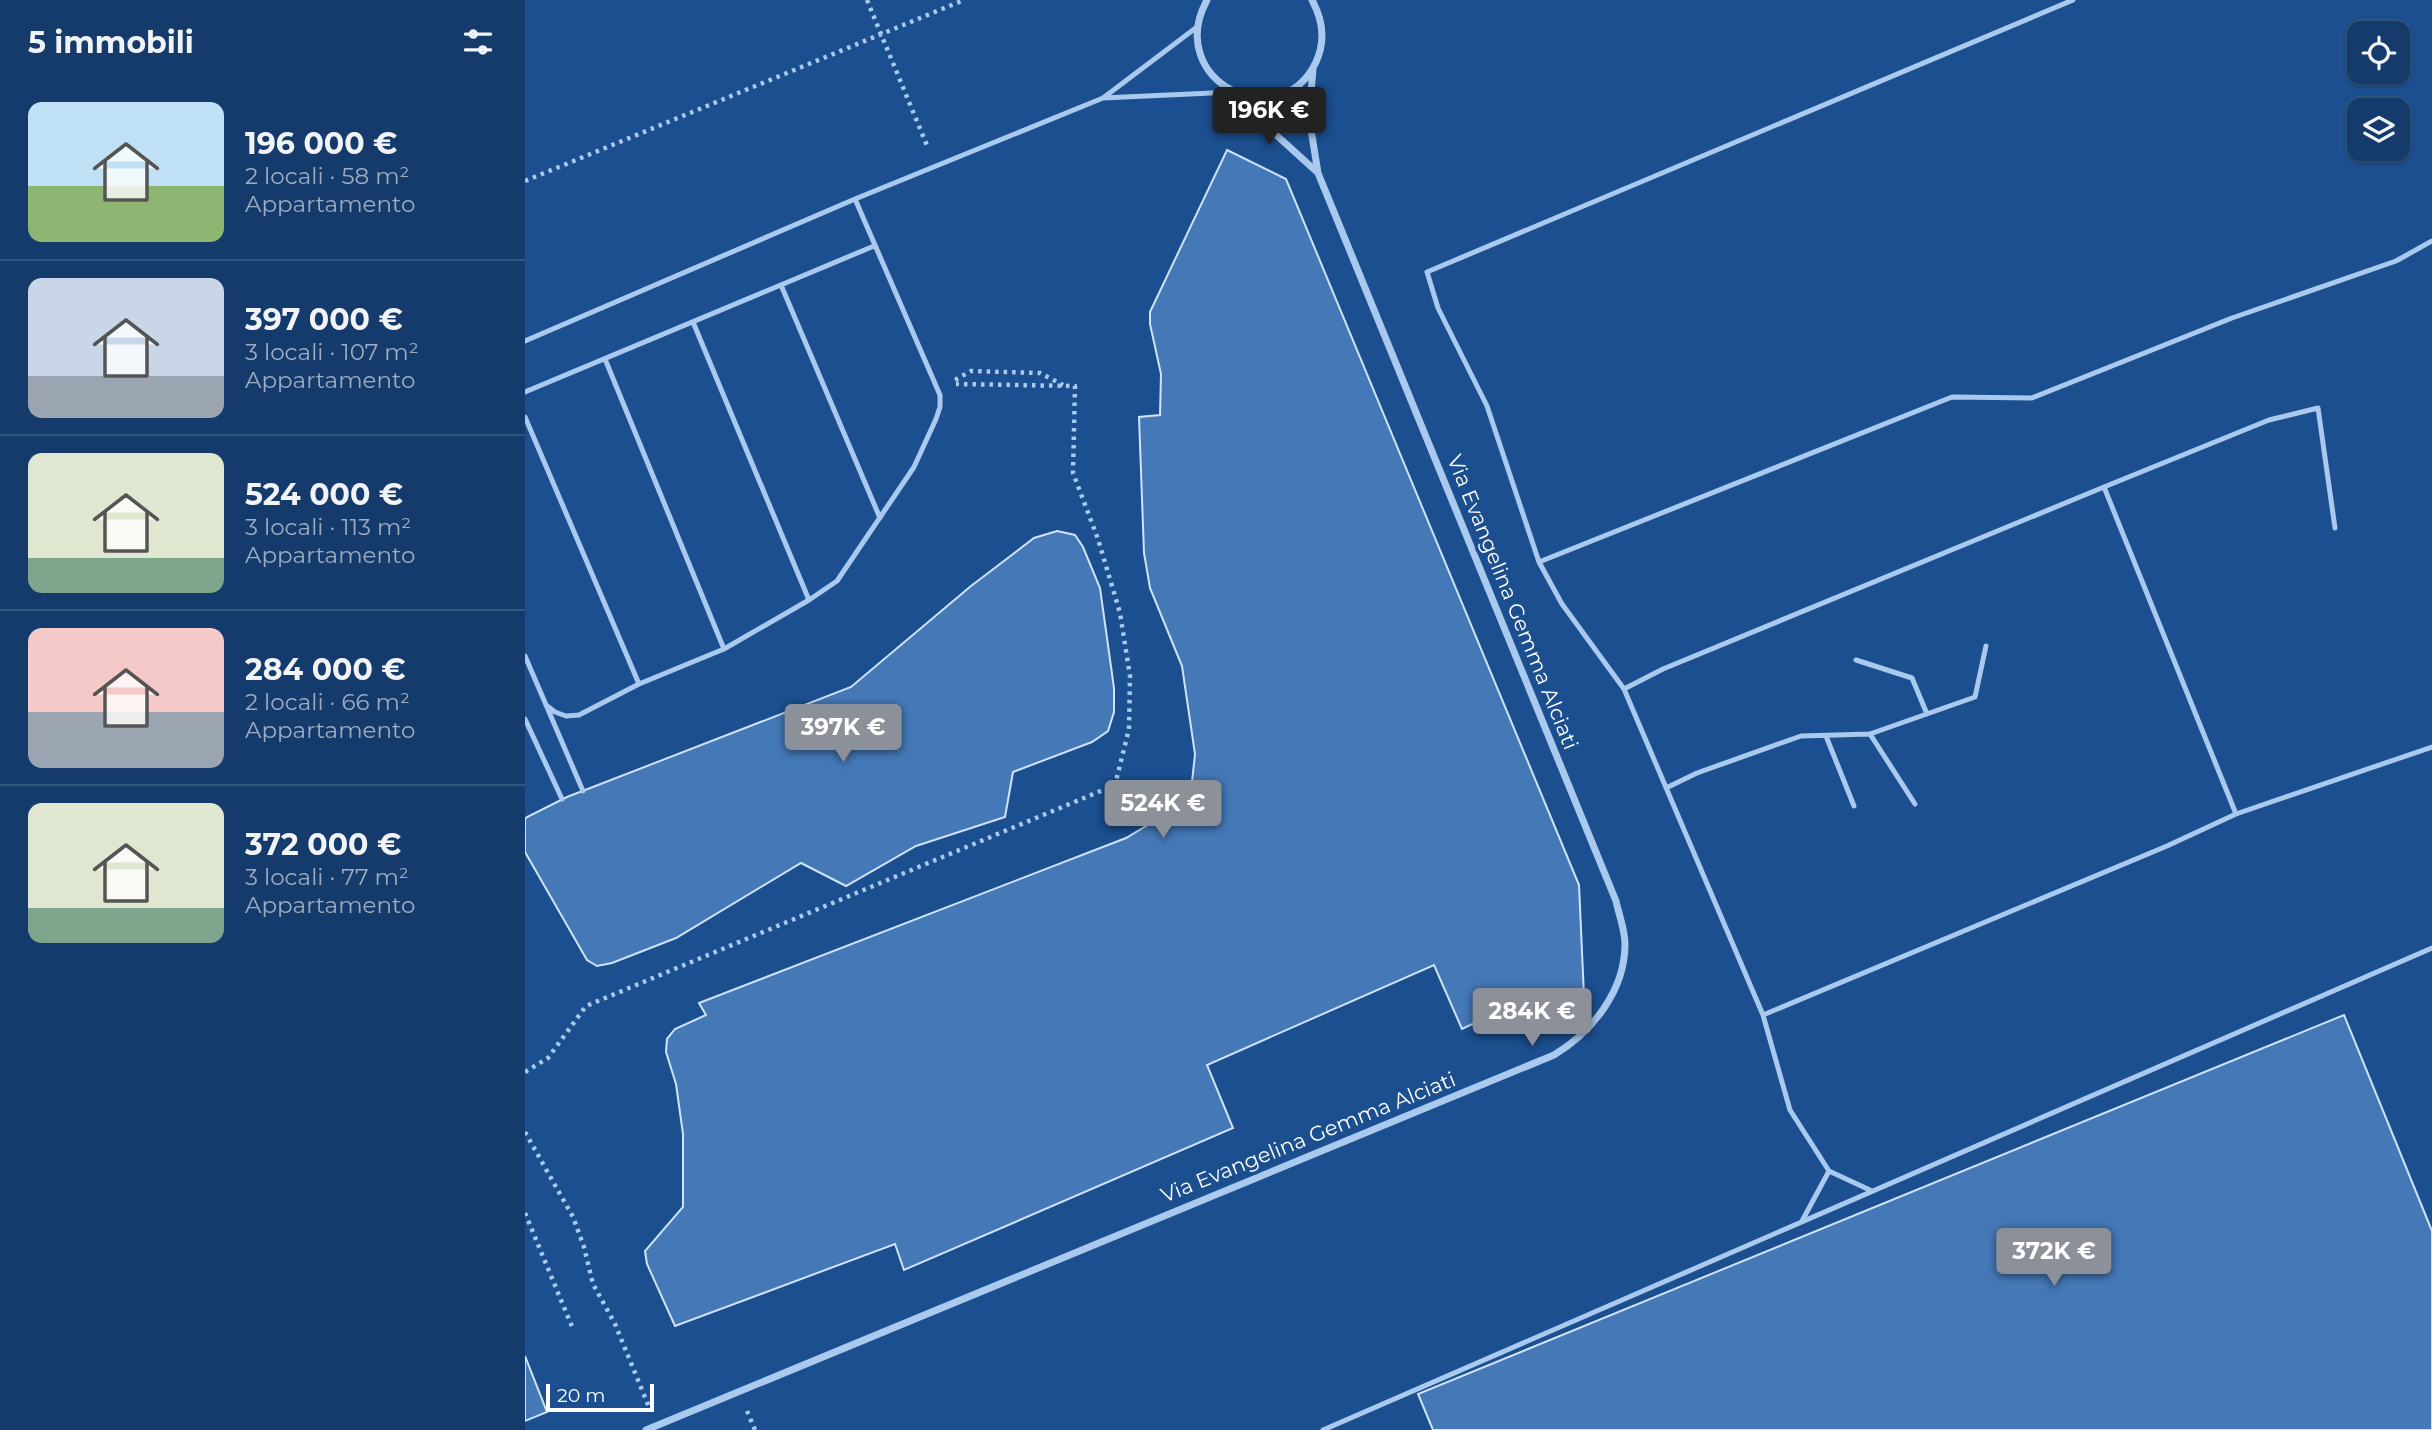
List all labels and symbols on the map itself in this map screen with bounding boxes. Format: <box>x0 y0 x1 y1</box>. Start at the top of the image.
pin: 196K € <box>1212 88 1326 147</box>
street label: Via Evangelina Gemma Alciati <box>1442 451 1584 753</box>
pin: 397K € <box>786 704 900 764</box>
pin: 524K € <box>1106 780 1220 840</box>
pin: 284K € <box>1475 988 1589 1048</box>
street label: Via Evangelina Gemma Alciati <box>1157 1066 1459 1208</box>
pin: 372K € <box>1997 1228 2111 1288</box>
scale bar <box>546 1381 655 1413</box>

